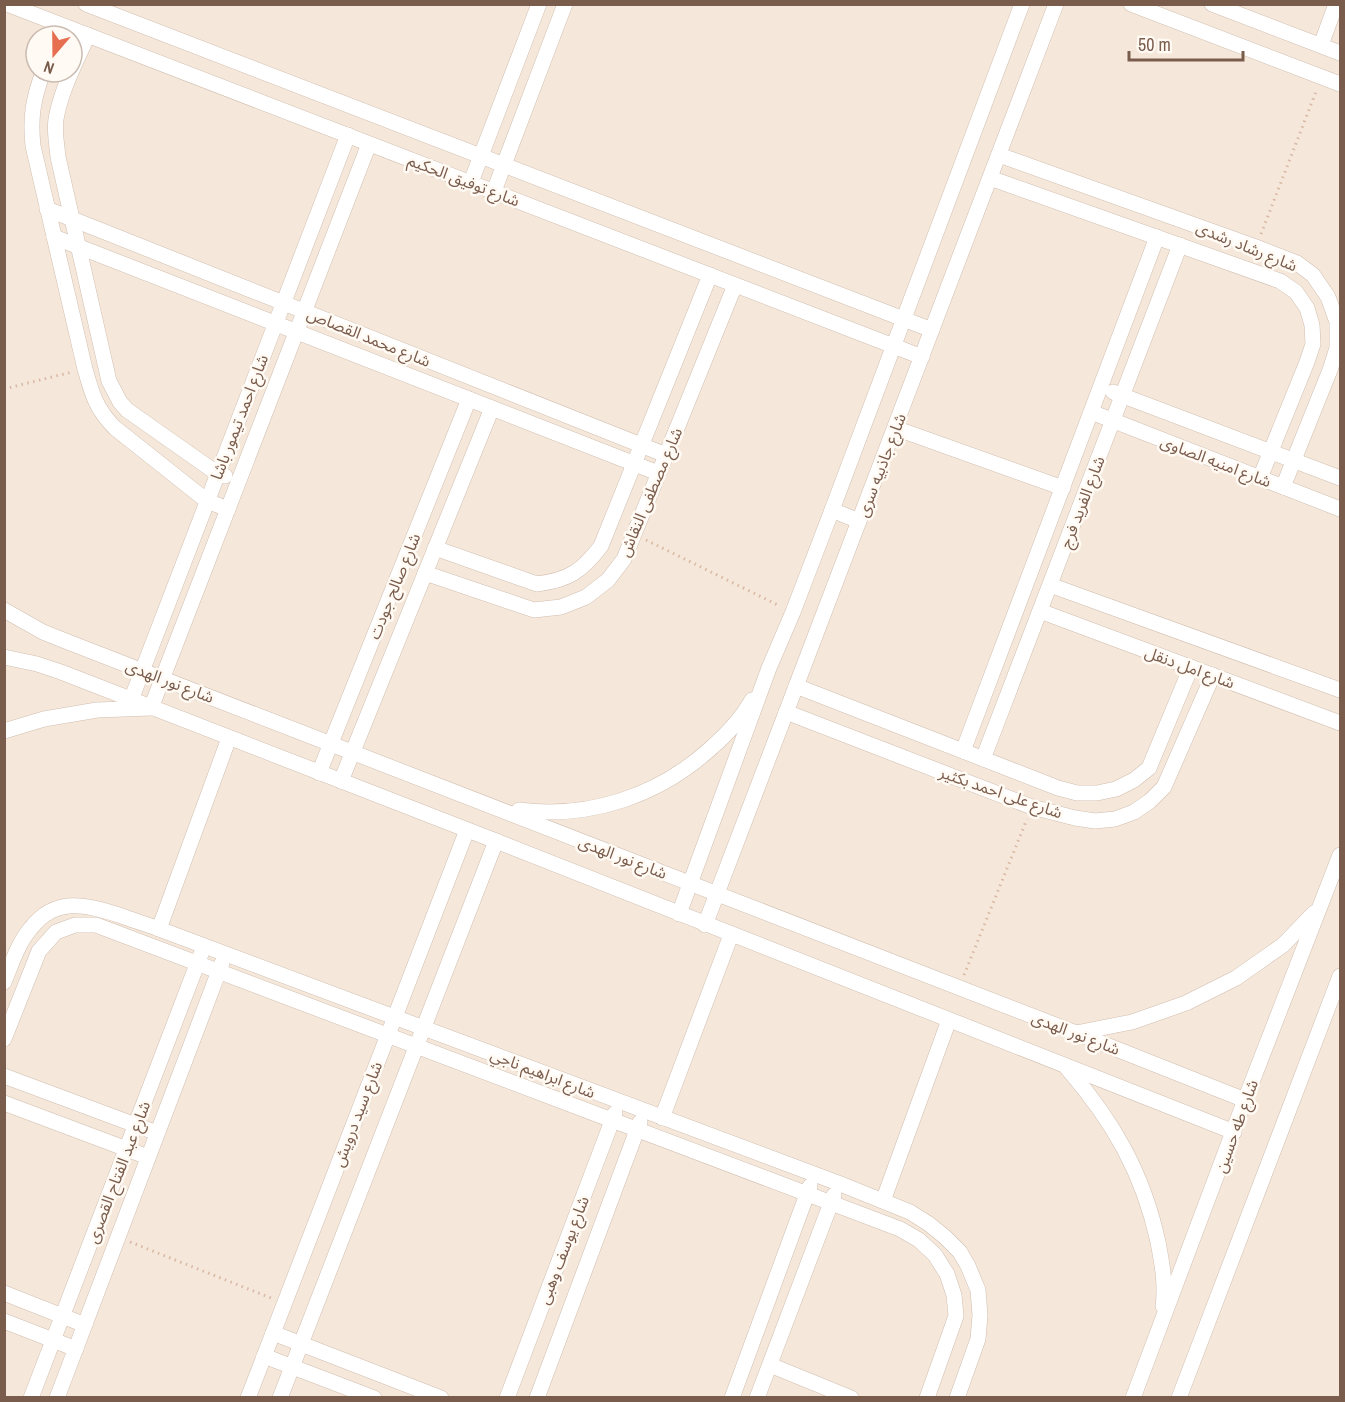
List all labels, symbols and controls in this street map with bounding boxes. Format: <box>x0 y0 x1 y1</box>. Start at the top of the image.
north arrow <box>24 24 84 84</box>
scale bar <box>1129 24 1243 62</box>
text: 50 m <box>1138 32 1171 57</box>
text: N <box>41 56 57 80</box>
street label: شارع توفيق الحكيم <box>404 149 523 213</box>
street label: شارع رشاد رشدى <box>1192 216 1301 278</box>
street label: شارع محمد القصاص <box>303 302 434 374</box>
street label: شارع احمد تيمور باشا <box>205 351 275 484</box>
street label: شارع جاذبيه سرى <box>851 410 913 521</box>
street label: شارع مصطفى النقاش <box>613 424 689 561</box>
street label: شارع امنيه الصاوى <box>1157 430 1275 494</box>
street label: شارع الفريد فرج <box>1054 453 1112 552</box>
street label: شارع صالح جودت <box>363 530 427 643</box>
street label: شارع امل دنقل <box>1141 641 1238 695</box>
street label: شارع نور الهدى <box>122 654 217 710</box>
street label: شارع على احمد بكثير <box>935 760 1065 825</box>
street label: شارع نور الهدى <box>575 830 670 886</box>
street label: شارع نور الهدى <box>1028 1006 1123 1062</box>
street label: شارع ابراهيم ناجي <box>487 1043 599 1105</box>
street label: شارع سيد درويش <box>327 1058 389 1171</box>
street label: شارع طه حسين <box>1209 1076 1265 1176</box>
street label: شارع عبد الفتاح القصرى <box>81 1098 157 1247</box>
street label: شارع يوسف وهبى <box>532 1193 596 1308</box>

